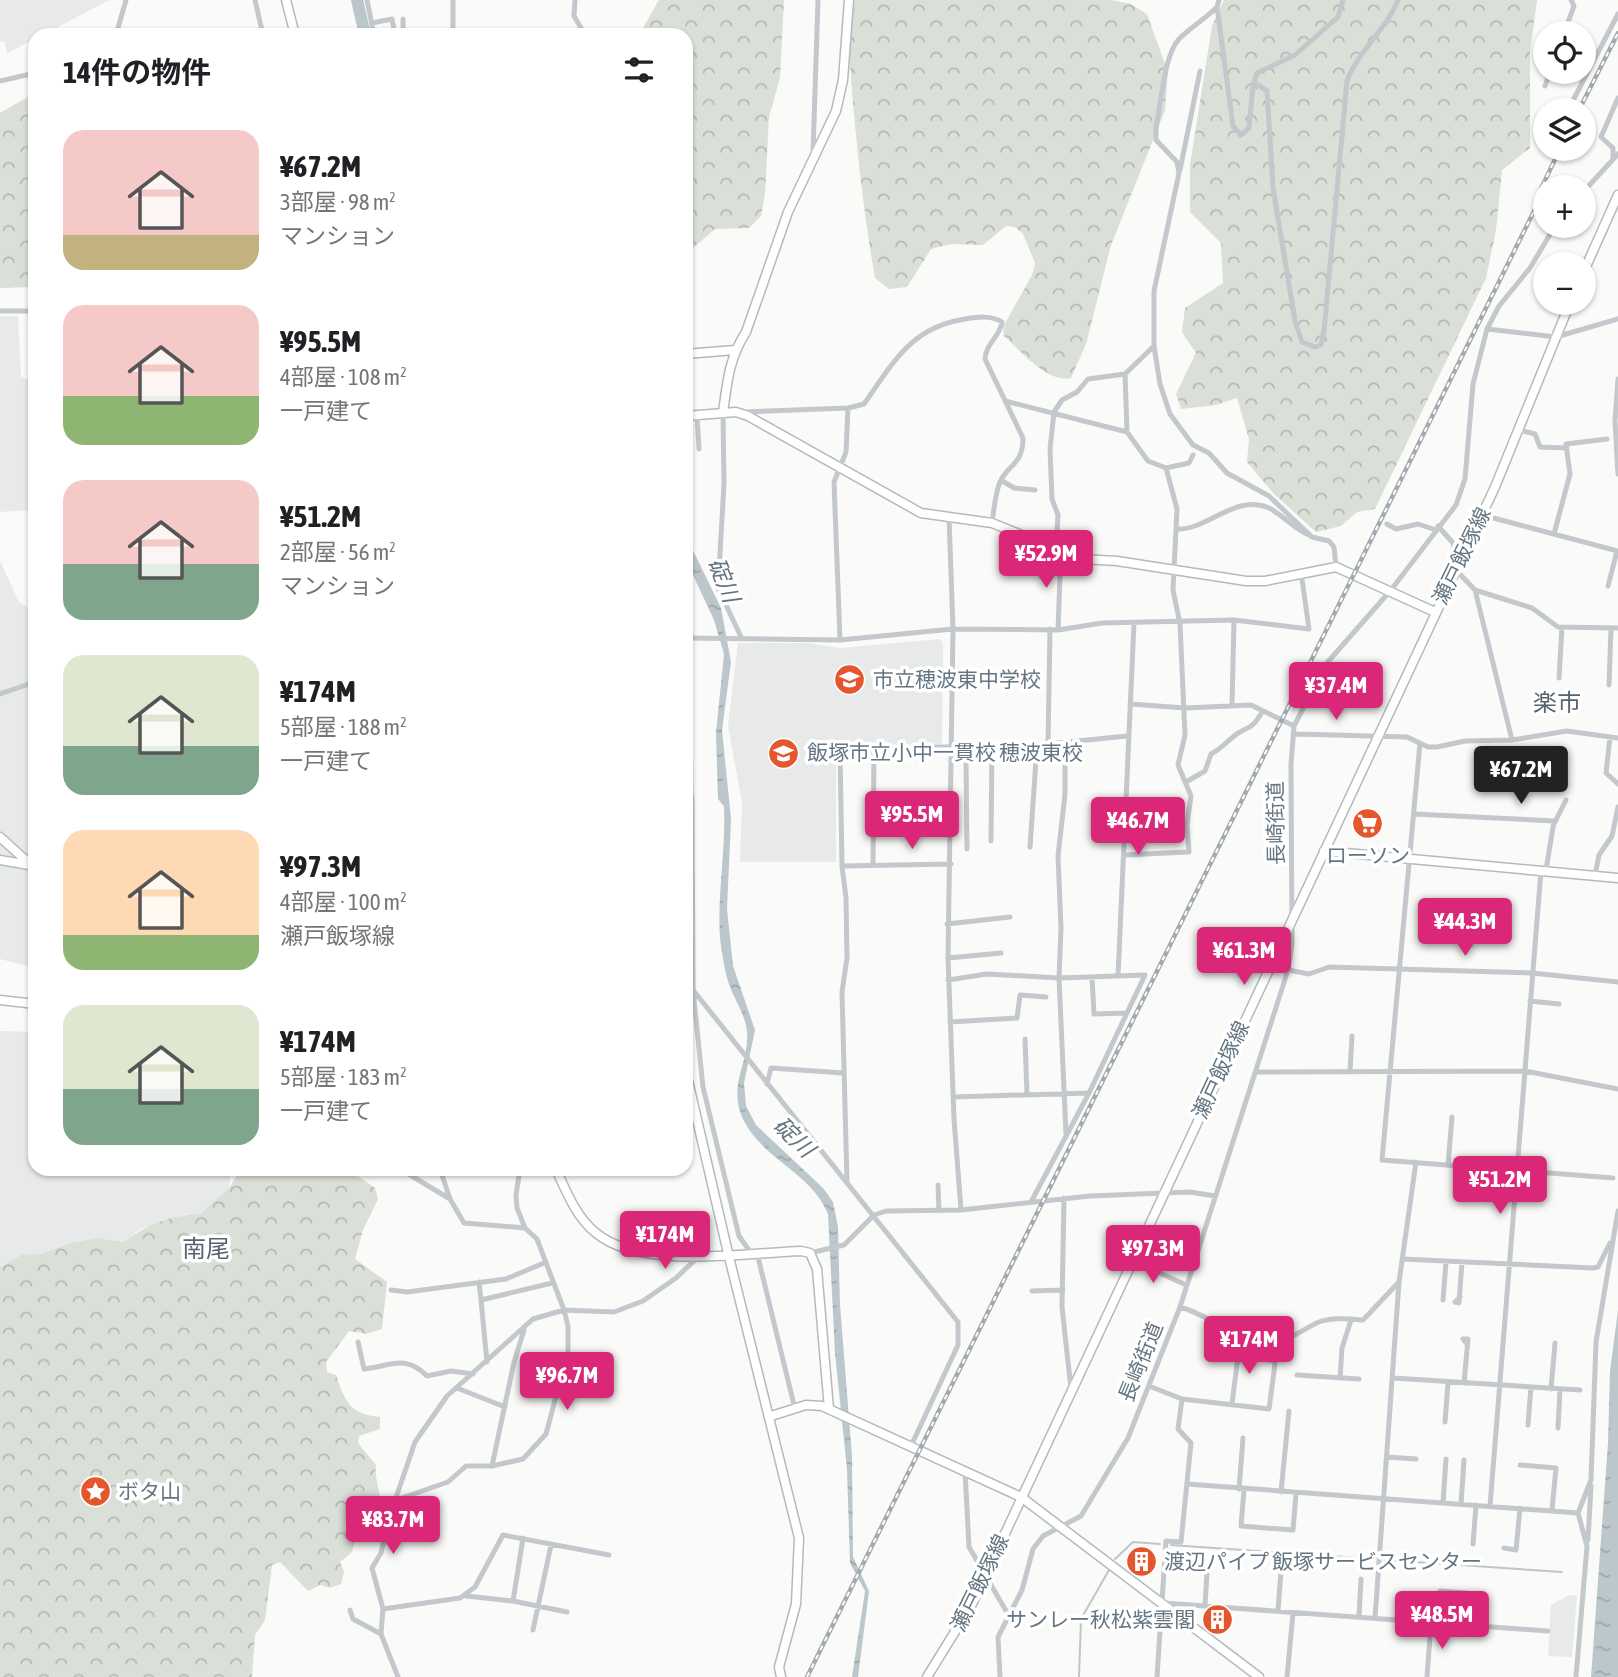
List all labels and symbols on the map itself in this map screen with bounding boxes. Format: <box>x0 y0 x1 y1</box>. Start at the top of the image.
street label: 瀬戸飯塚線 <box>1427 503 1495 608</box>
pin: ¥52.9M <box>989 530 1103 590</box>
water label: 碇川 <box>703 554 746 609</box>
pin: ¥37.4M <box>1279 662 1393 722</box>
school or university icon: 市立穂波東中学校 <box>833 663 867 697</box>
place label: 市立穂波東中学校 <box>873 667 1041 691</box>
district label: 楽市 <box>1533 689 1581 716</box>
school or university icon: 飯塚市立小中一貫校 穂波東校 <box>767 736 801 770</box>
place label: 飯塚市立小中一貫校 穂波東校 <box>807 740 1083 764</box>
pin: ¥67.2M <box>1464 746 1578 806</box>
street label: 長崎街道 <box>1262 781 1288 865</box>
pin: ¥95.5M <box>855 792 969 851</box>
pin: ¥46.7M <box>1081 798 1195 857</box>
supermarket icon: ローソン <box>1351 807 1385 841</box>
place label: ローソン <box>1326 843 1410 867</box>
pin: ¥44.3M <box>1408 898 1522 958</box>
pin: ¥61.3M <box>1187 928 1301 987</box>
street label: 瀬戸飯塚線 <box>1187 1017 1253 1122</box>
water label: 碇川 <box>768 1112 822 1164</box>
pin: ¥51.2M <box>1443 1156 1557 1216</box>
pin: ¥174M <box>616 1212 714 1271</box>
pin: ¥97.3M <box>1096 1226 1210 1285</box>
district label: 南尾 <box>182 1235 230 1262</box>
pin: ¥174M <box>1200 1316 1298 1376</box>
street label: 長崎街道 <box>1113 1318 1167 1405</box>
pin: ¥96.7M <box>510 1352 624 1412</box>
place icon: ボタ山 <box>78 1475 112 1509</box>
place label: ボタ山 <box>118 1479 181 1503</box>
pin: ¥83.7M <box>336 1496 450 1556</box>
street label: 瀬戸飯塚線 <box>945 1530 1013 1635</box>
building icon: 渡辺パイプ 飯塚サービスセンター <box>1124 1545 1158 1579</box>
place label: 渡辺パイプ 飯塚サービスセンター <box>1164 1549 1482 1573</box>
pin: ¥48.5M <box>1385 1592 1499 1651</box>
building icon: サンレー秋松紫雲閣 <box>1201 1603 1235 1637</box>
place label: サンレー秋松紫雲閣 <box>1006 1607 1195 1631</box>

